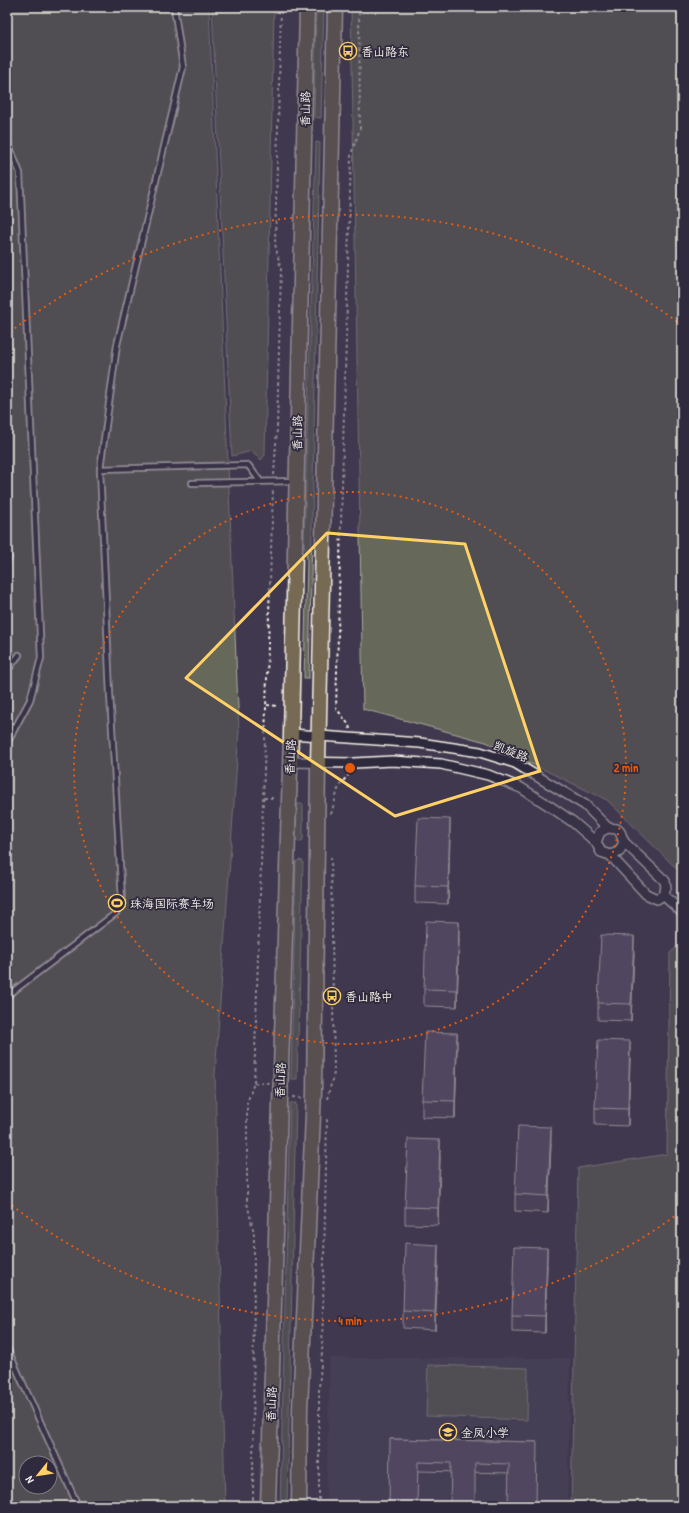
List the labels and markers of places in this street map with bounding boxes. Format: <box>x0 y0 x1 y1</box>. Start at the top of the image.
bus stop icon: 香山路东 <box>338 41 358 61</box>
place label: 香山路东 <box>361 43 409 60</box>
centre of rings <box>343 761 357 775</box>
sports icon: 珠海国际赛车场 <box>107 893 127 913</box>
place label: 珠海国际赛车场 <box>130 895 214 912</box>
bus stop icon: 香山路中 <box>322 986 342 1006</box>
place label: 香山路中 <box>345 988 393 1005</box>
school or university icon: 金凤小学 <box>438 1422 458 1442</box>
place label: 金凤小学 <box>461 1424 509 1441</box>

